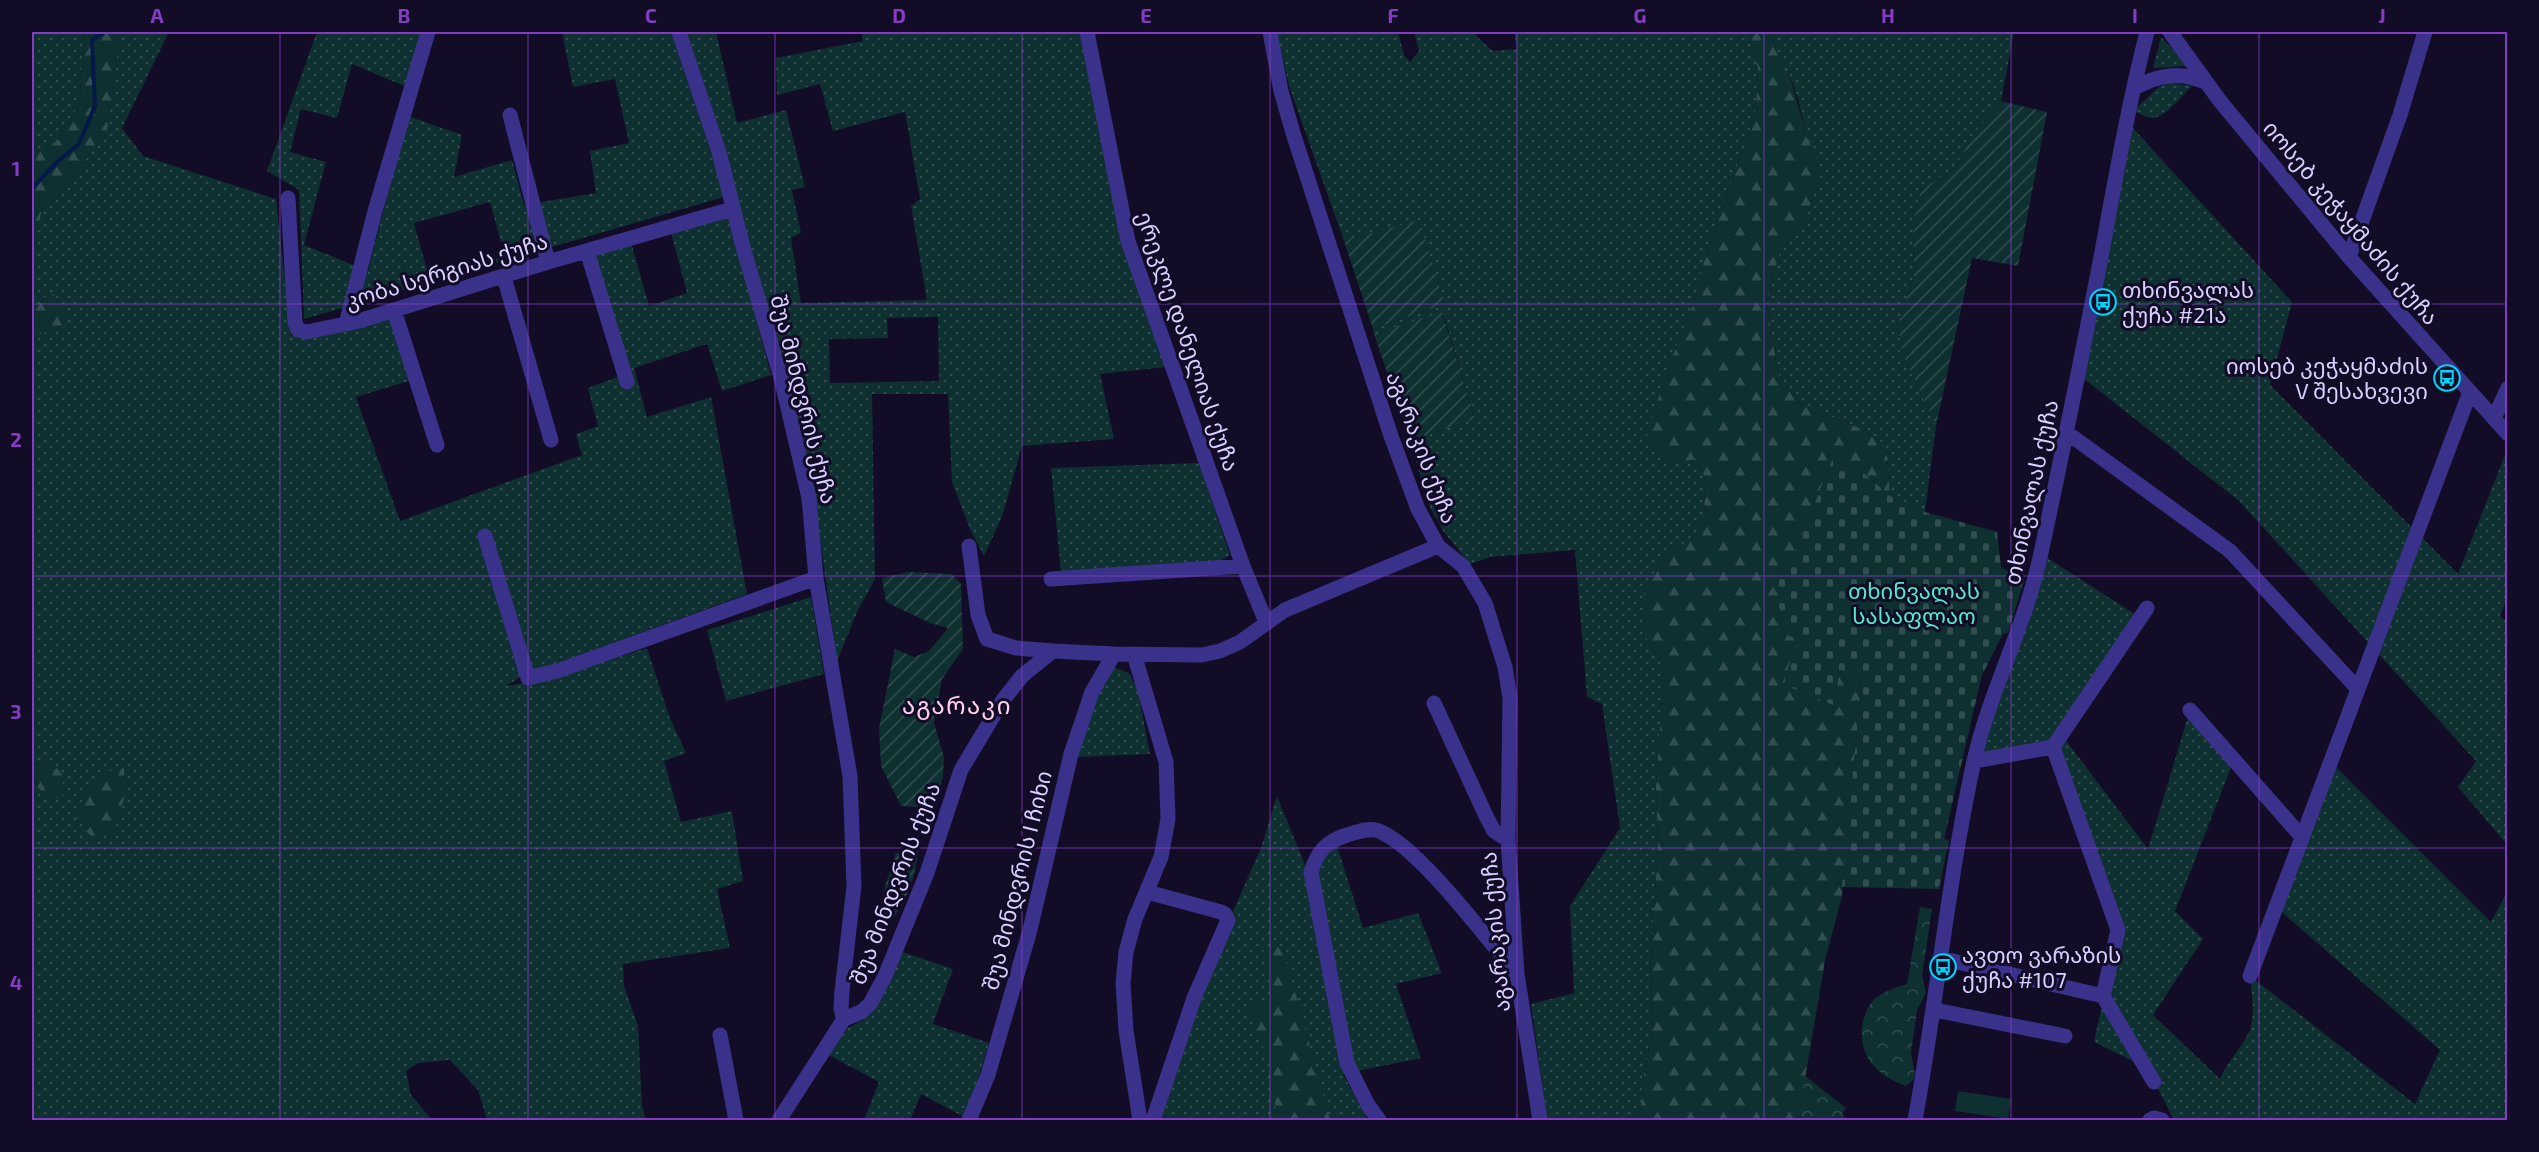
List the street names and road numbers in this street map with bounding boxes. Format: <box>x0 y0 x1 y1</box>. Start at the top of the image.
street label: იოსებ კეჭაყმაძის ქუჩა <box>2258 115 2445 330</box>
street label: ერეკლე დანელიას ქუჩა <box>1130 208 1246 475</box>
street label: კობა სერგიას ქუჩა <box>341 227 551 314</box>
street label: შუა მინდვრის ქუჩა <box>765 292 844 507</box>
street label: აგარაკის ქუჩა <box>1381 367 1464 527</box>
street label: თხინვალას ქუჩა <box>1998 397 2064 587</box>
street label: შუა მინდვრის I ჩიხი <box>976 768 1058 993</box>
street label: შუა მინდვრის ქუჩა <box>843 778 946 988</box>
street label: აგარაკის ქუჩა <box>1474 851 1515 1013</box>

